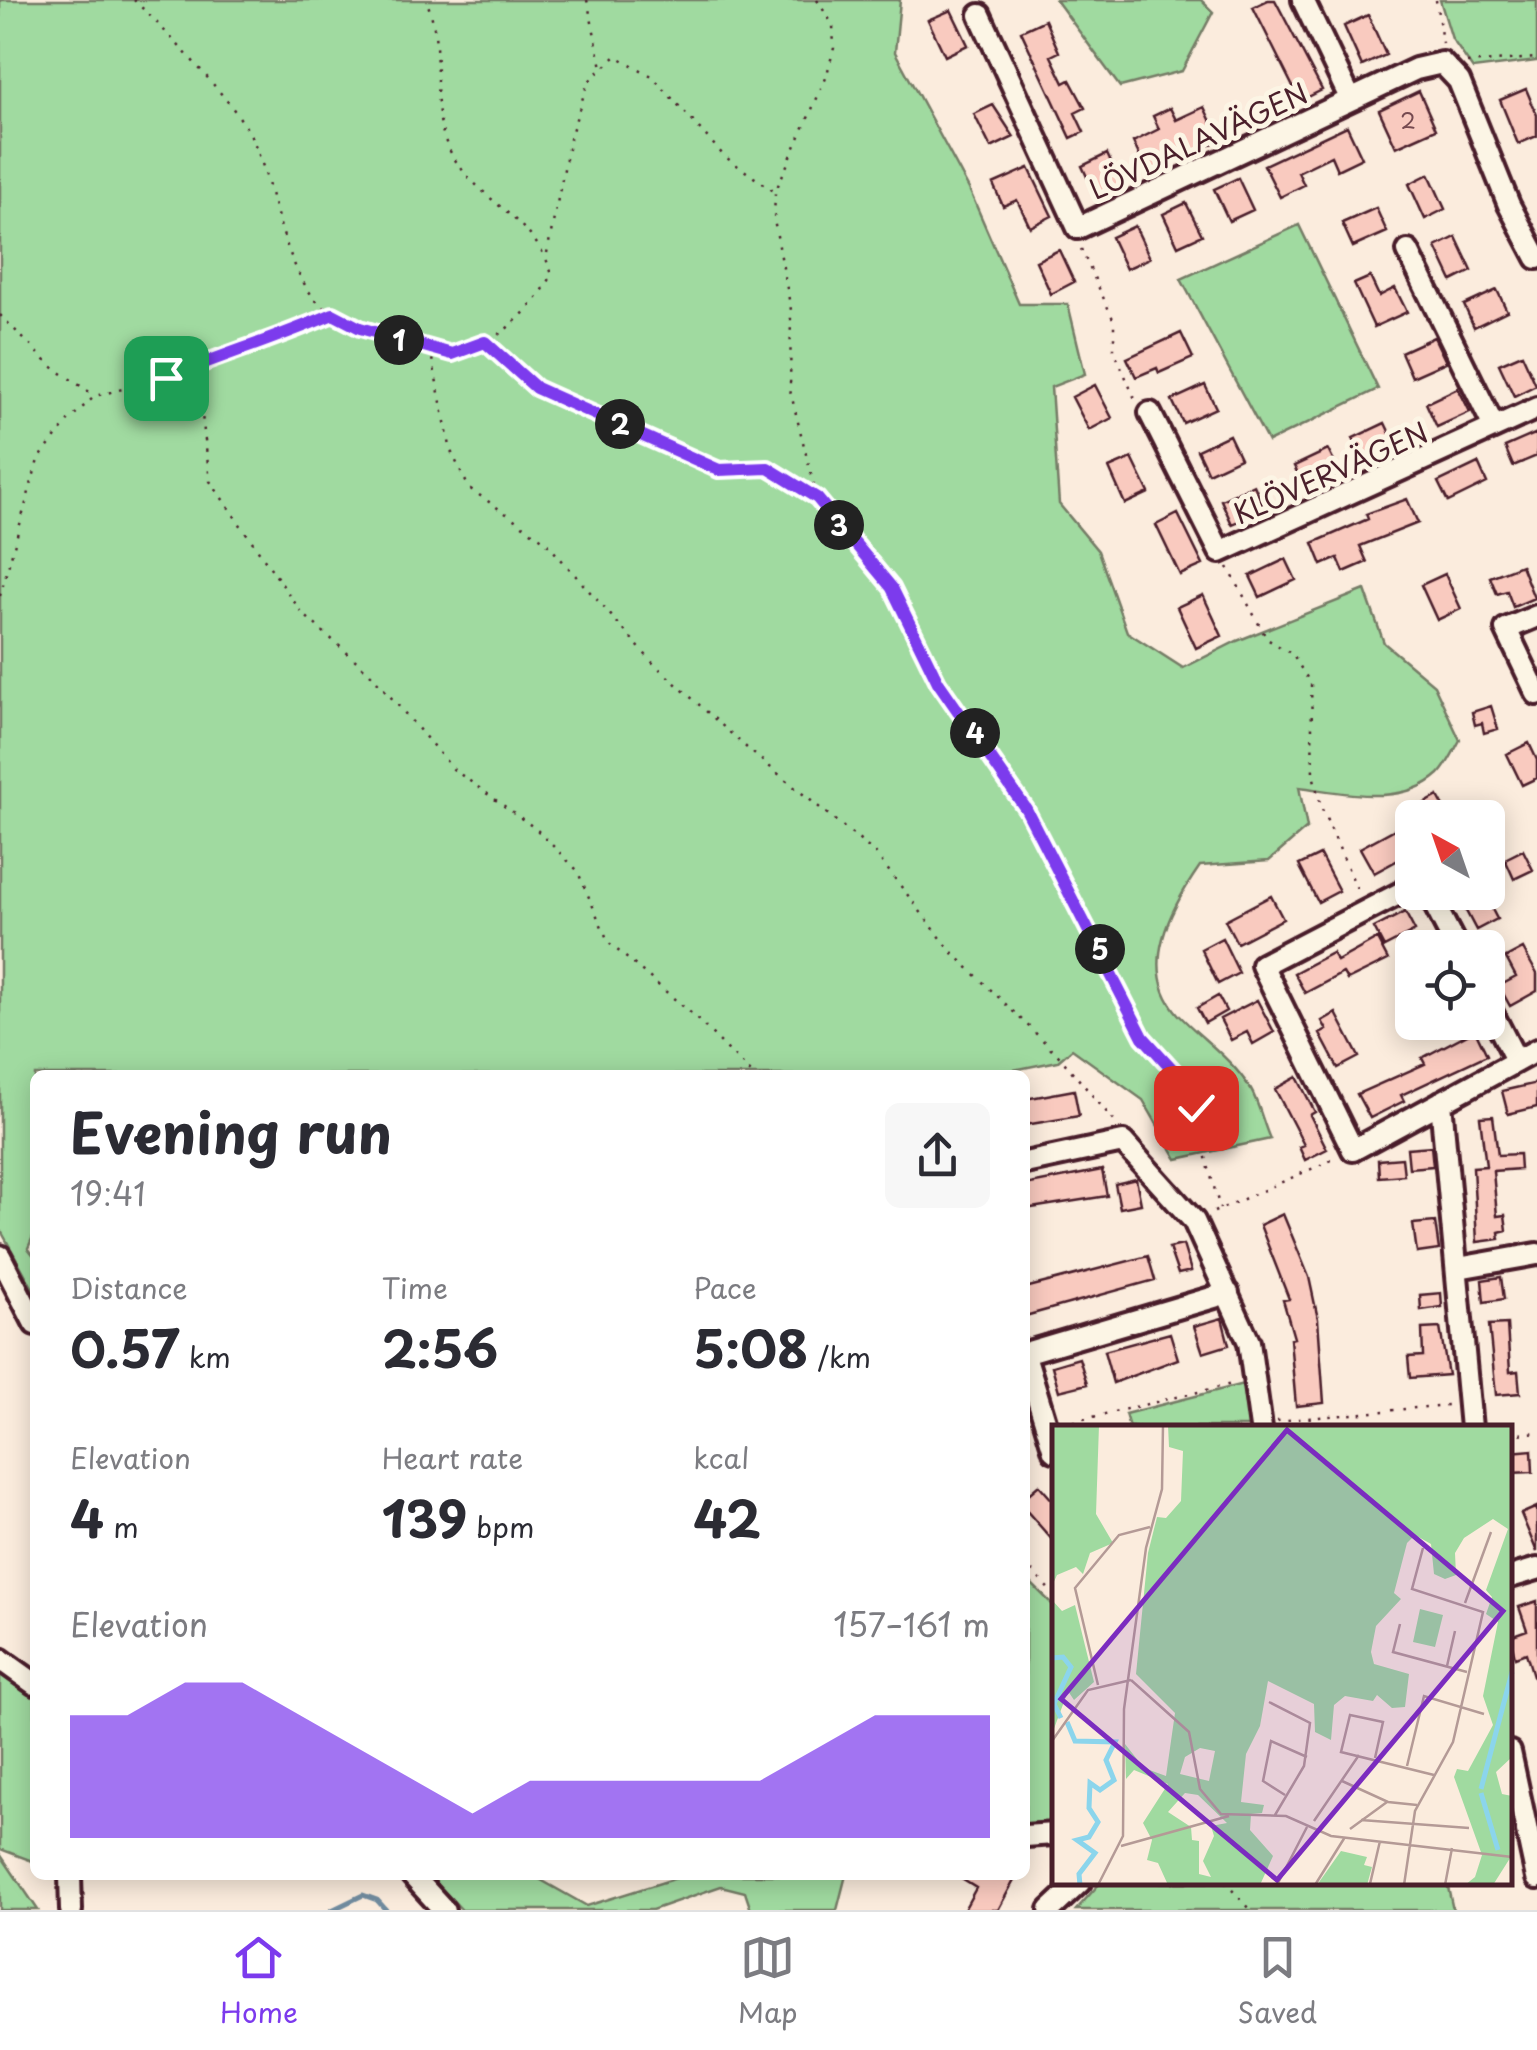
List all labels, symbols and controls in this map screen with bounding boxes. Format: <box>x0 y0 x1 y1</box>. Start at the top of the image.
street label: LÖVDALAVÄGEN <box>1082 70 1314 210</box>
house number: 2 <box>1400 103 1416 136</box>
pin: 1 <box>374 315 424 365</box>
text: 1 <box>392 318 406 361</box>
pin <box>124 336 209 421</box>
icon: arrive <box>139 351 194 406</box>
pin: 2 <box>595 399 645 449</box>
text: 2 <box>610 402 630 445</box>
street label: KLÖVERVÄGEN <box>1226 410 1434 534</box>
pin: 3 <box>814 500 864 550</box>
text: 3 <box>830 503 848 546</box>
pin: 4 <box>950 708 1000 758</box>
text: 4 <box>965 711 985 754</box>
north arrow <box>1395 800 1505 910</box>
map controls <box>1395 800 1505 1040</box>
pin: 5 <box>1075 924 1125 974</box>
text: 5 <box>1091 927 1109 970</box>
button: locate <box>1395 930 1505 1040</box>
pin <box>1154 1066 1239 1151</box>
icon: check <box>1169 1081 1224 1136</box>
text: Evening run <box>70 1090 392 1173</box>
button: share <box>885 1103 990 1208</box>
text: 19:41 <box>70 1169 146 1217</box>
text: Distance <box>70 1266 188 1309</box>
text: Time <box>382 1266 448 1309</box>
text: Pace <box>693 1266 757 1309</box>
text: 0.57 <box>70 1309 180 1385</box>
text: 2:56 <box>382 1309 498 1385</box>
text: 5:08 <box>693 1309 808 1385</box>
text: km <box>180 1335 231 1378</box>
text: /km <box>808 1335 871 1378</box>
inset map <box>1052 1425 1512 1885</box>
text: Elevation <box>70 1436 191 1479</box>
text: Heart rate <box>382 1436 523 1479</box>
text: kcal <box>693 1436 749 1479</box>
text: 4 <box>70 1479 104 1555</box>
text: 139 <box>382 1479 467 1555</box>
text: 42 <box>693 1479 761 1555</box>
text: m <box>104 1505 139 1548</box>
text: bpm <box>467 1505 534 1548</box>
text: Elevation <box>70 1600 208 1648</box>
text: 157–161 m <box>833 1600 990 1648</box>
tab: Home <box>220 1930 298 2033</box>
tab: Map <box>738 1930 798 2033</box>
tab: Saved <box>1238 1930 1317 2033</box>

